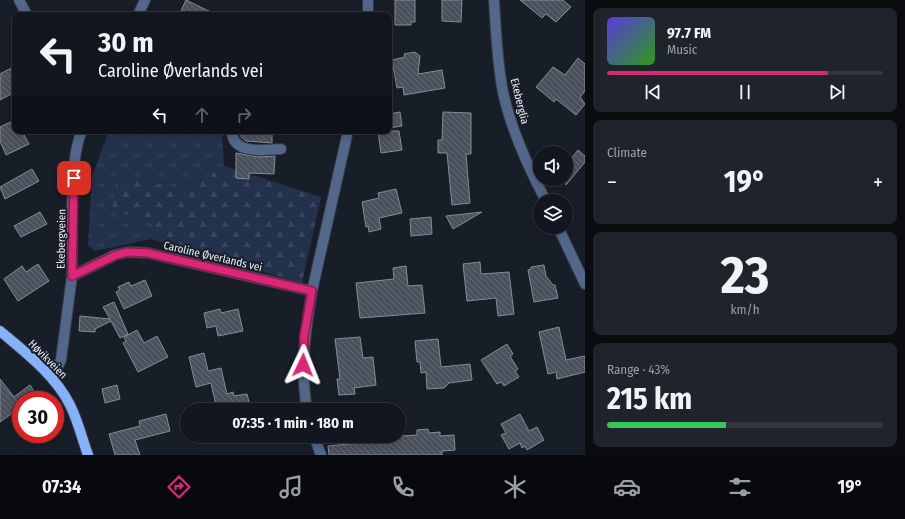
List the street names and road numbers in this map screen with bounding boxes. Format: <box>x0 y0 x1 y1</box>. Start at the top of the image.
street label: Ekeberglia <box>508 77 531 125</box>
street label: Ekebergveien <box>54 209 69 269</box>
street label: Caroline Øverlands vei <box>162 239 264 274</box>
street label: Høvikveien <box>26 337 70 381</box>

